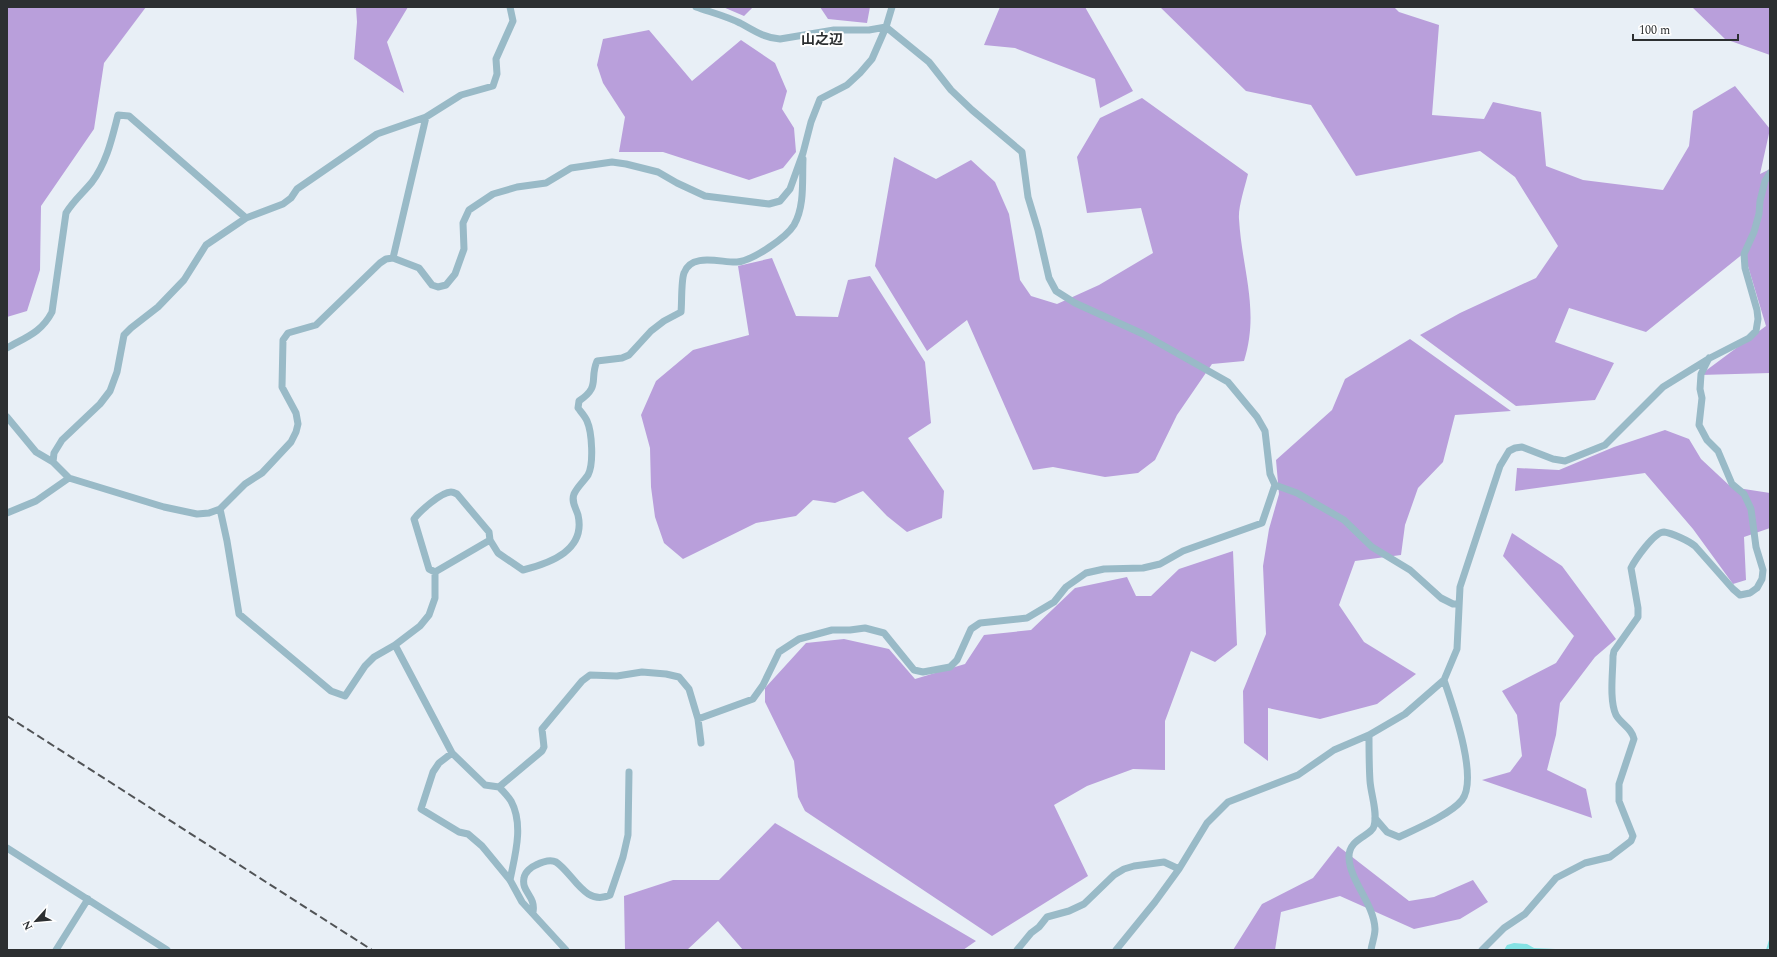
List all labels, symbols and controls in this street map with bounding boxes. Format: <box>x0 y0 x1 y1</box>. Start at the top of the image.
scale bar <box>1633 16 1738 42</box>
text: 100 m <box>1639 21 1670 40</box>
district label: 山之辺 <box>801 29 843 50</box>
north arrow <box>16 901 56 941</box>
text: N <box>18 917 37 933</box>

